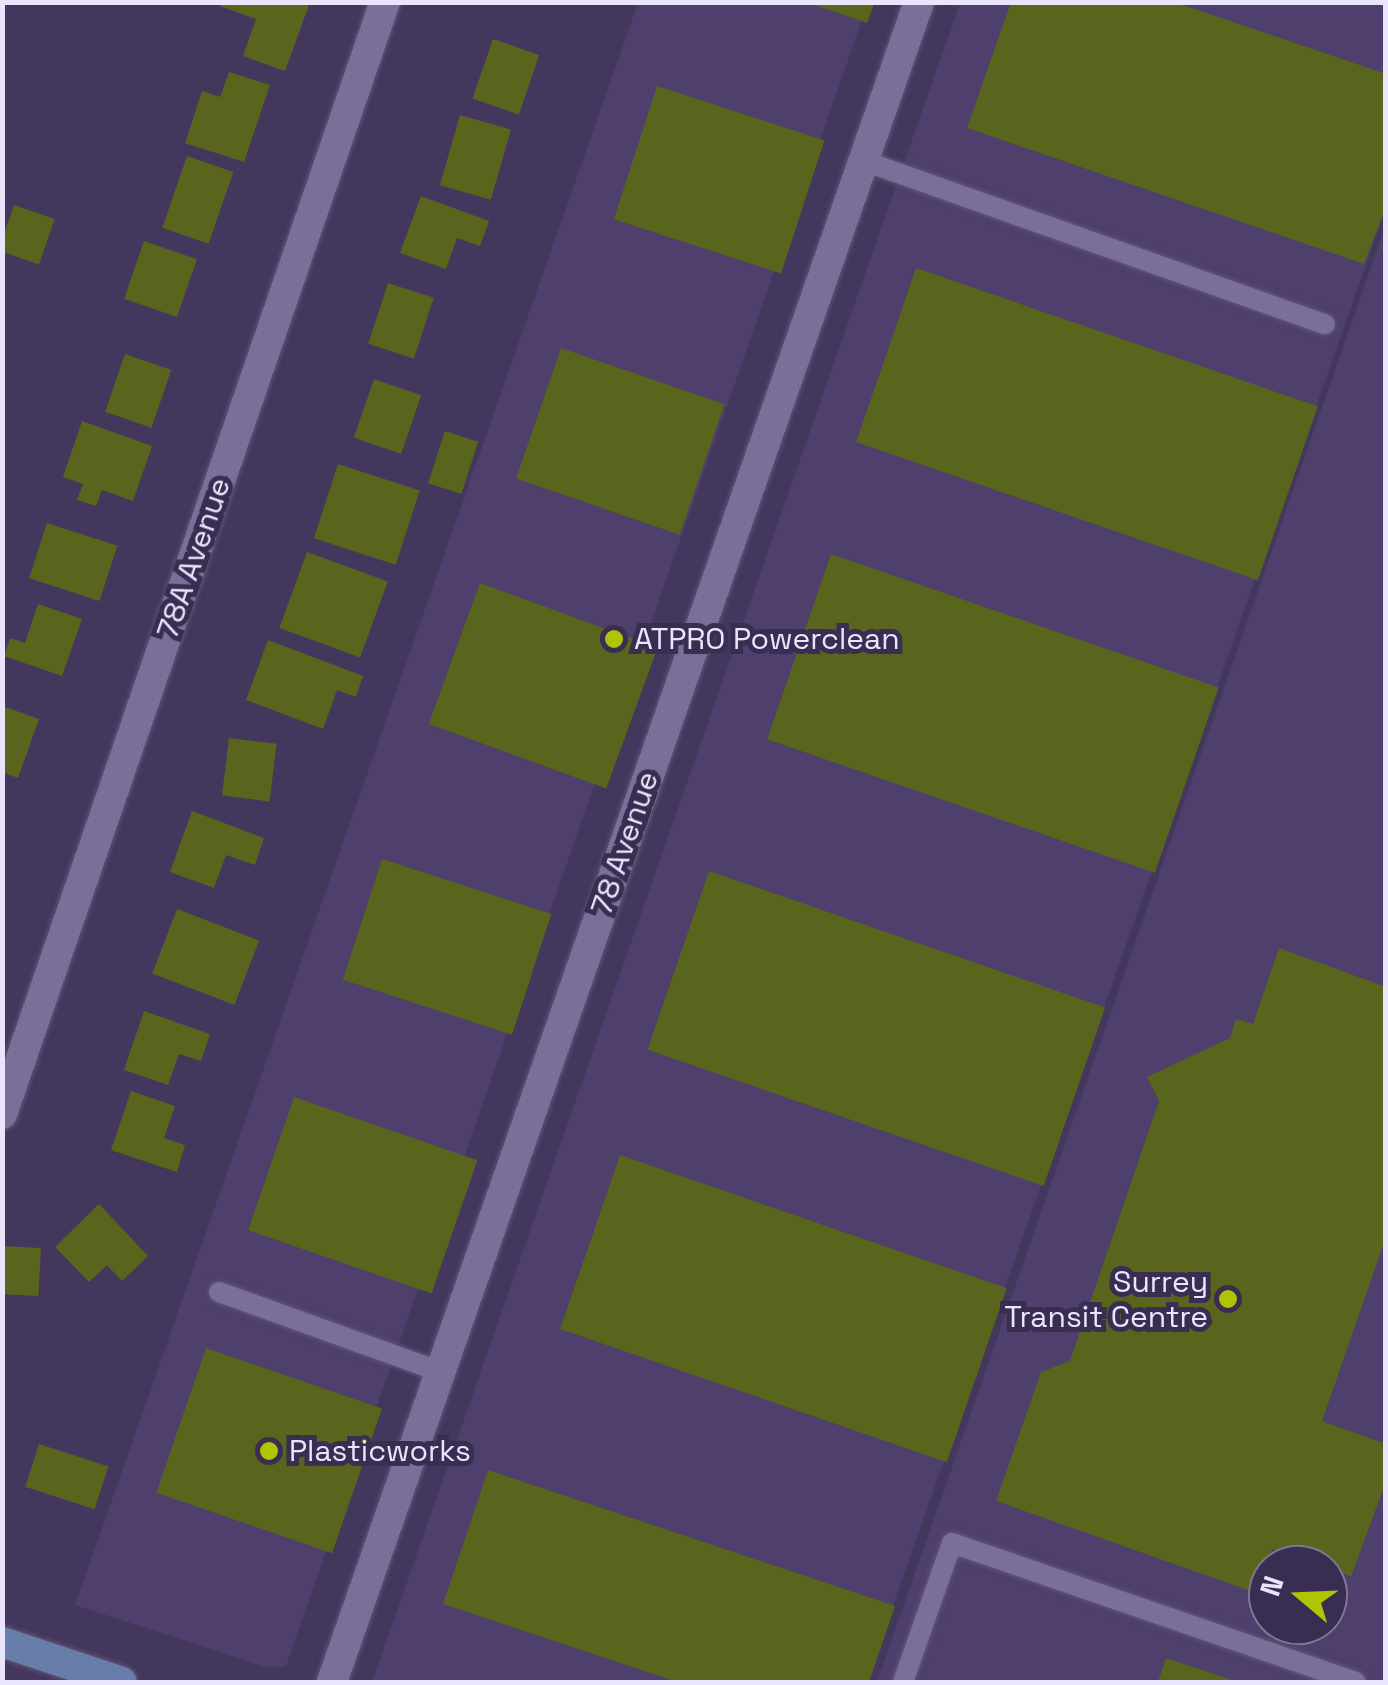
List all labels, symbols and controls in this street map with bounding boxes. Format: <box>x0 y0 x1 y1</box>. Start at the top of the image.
street label: 78A Avenue <box>150 473 238 643</box>
place label: ATPRO Powerclean <box>634 621 900 657</box>
marker: ATPRO Powerclean <box>603 628 625 650</box>
street label: 78 Avenue <box>584 767 666 919</box>
place label: Surrey Transit Centre <box>1004 1264 1208 1334</box>
marker: Surrey Transit Centre <box>1217 1288 1239 1310</box>
place label: Plasticworks <box>289 1433 471 1469</box>
marker: Plasticworks <box>258 1440 280 1462</box>
north arrow <box>1248 1545 1348 1645</box>
text: N <box>1251 1571 1292 1601</box>

